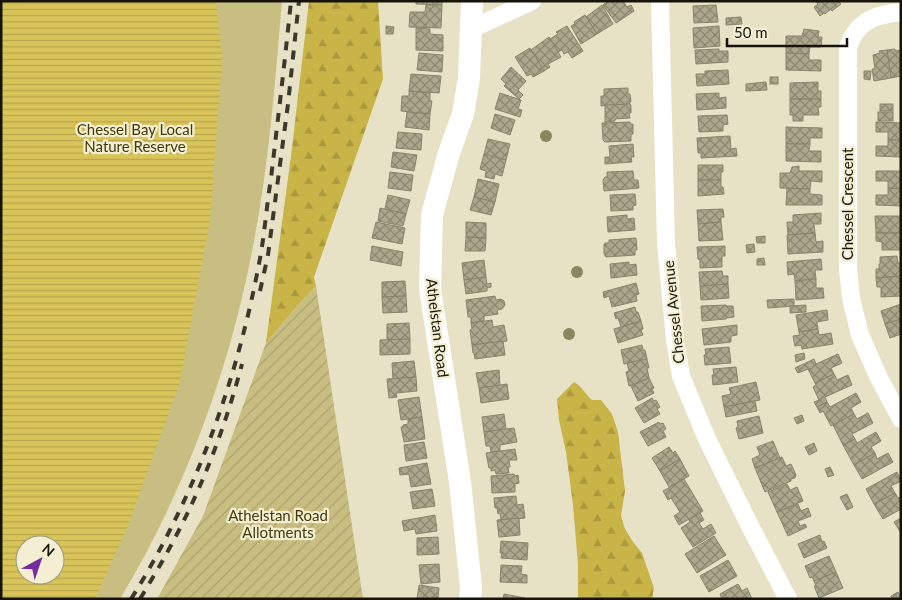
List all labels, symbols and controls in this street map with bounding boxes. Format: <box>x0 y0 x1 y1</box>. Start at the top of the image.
scale bar <box>727 15 847 47</box>
text: 50 m <box>734 23 768 41</box>
park label: Chessel Bay Local Nature Reserve <box>77 120 193 155</box>
street label: Chessel Crescent <box>838 147 856 260</box>
street label: Chessel Avenue <box>659 259 687 365</box>
street label: Athelstan Road <box>423 277 453 378</box>
park label: Athelstan Road Allotments <box>228 506 328 541</box>
north arrow <box>15 535 65 585</box>
text: N <box>39 540 58 560</box>

